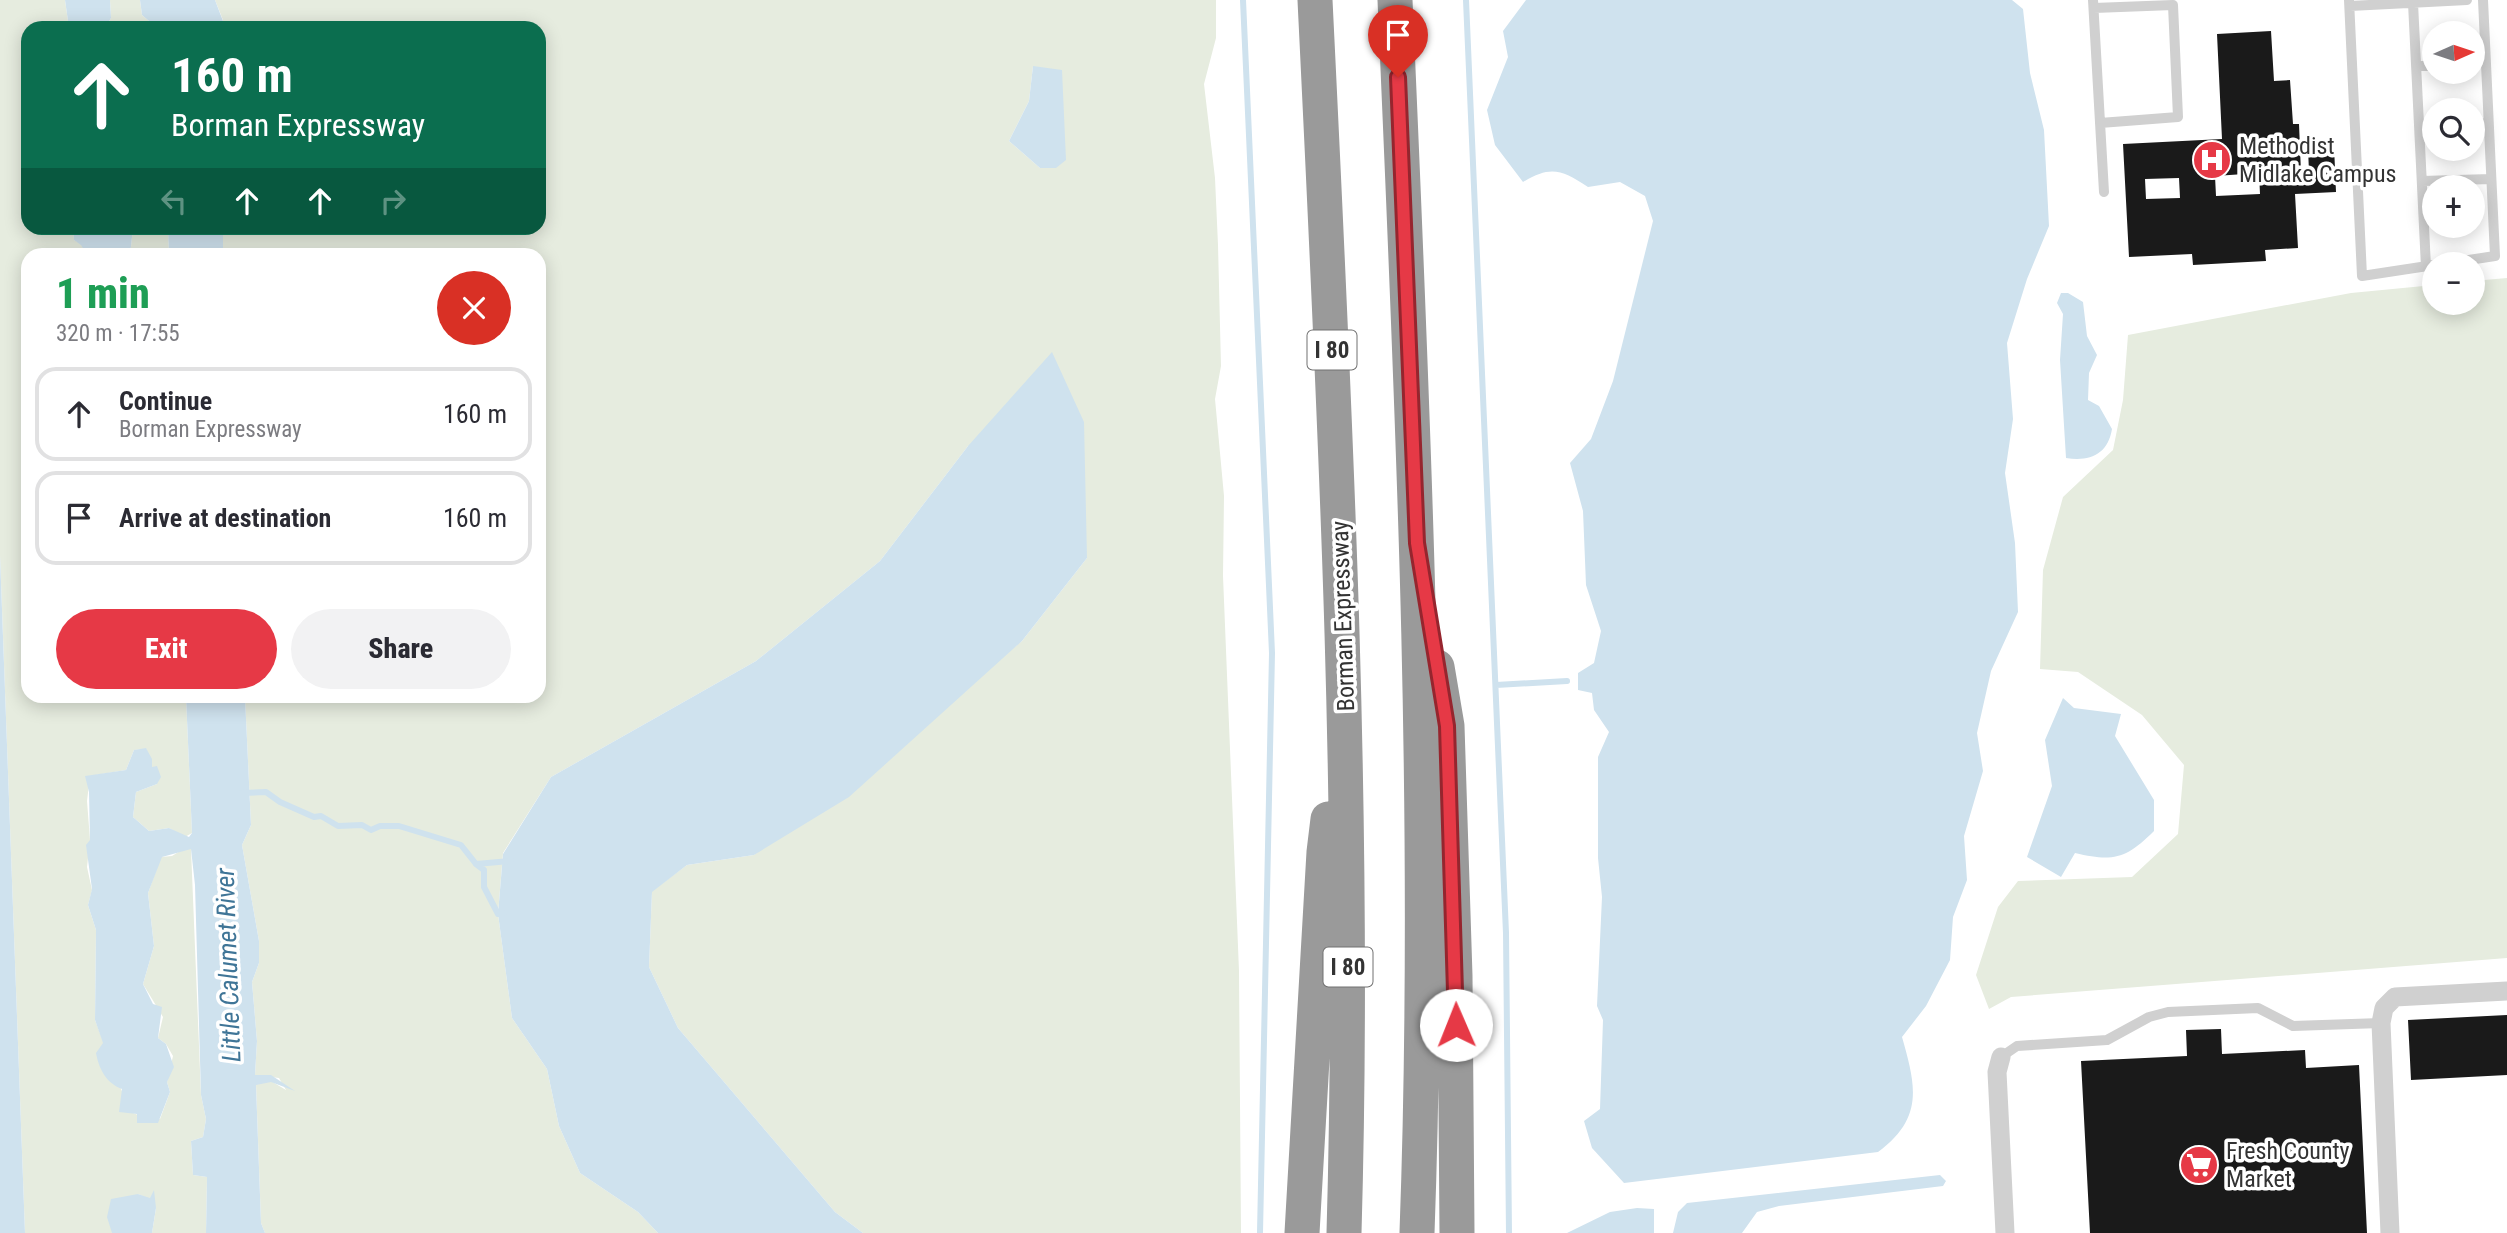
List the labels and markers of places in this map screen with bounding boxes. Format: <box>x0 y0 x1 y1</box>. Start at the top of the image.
pin <box>1368 5 1428 77</box>
place label: Methodist Midlake Campus <box>2239 132 2396 188</box>
hospital icon: Methodist Midlake Campus <box>2191 139 2233 181</box>
place label: Fresh County Market <box>2226 1137 2350 1193</box>
supermarket icon: Fresh County Market <box>2178 1144 2220 1186</box>

